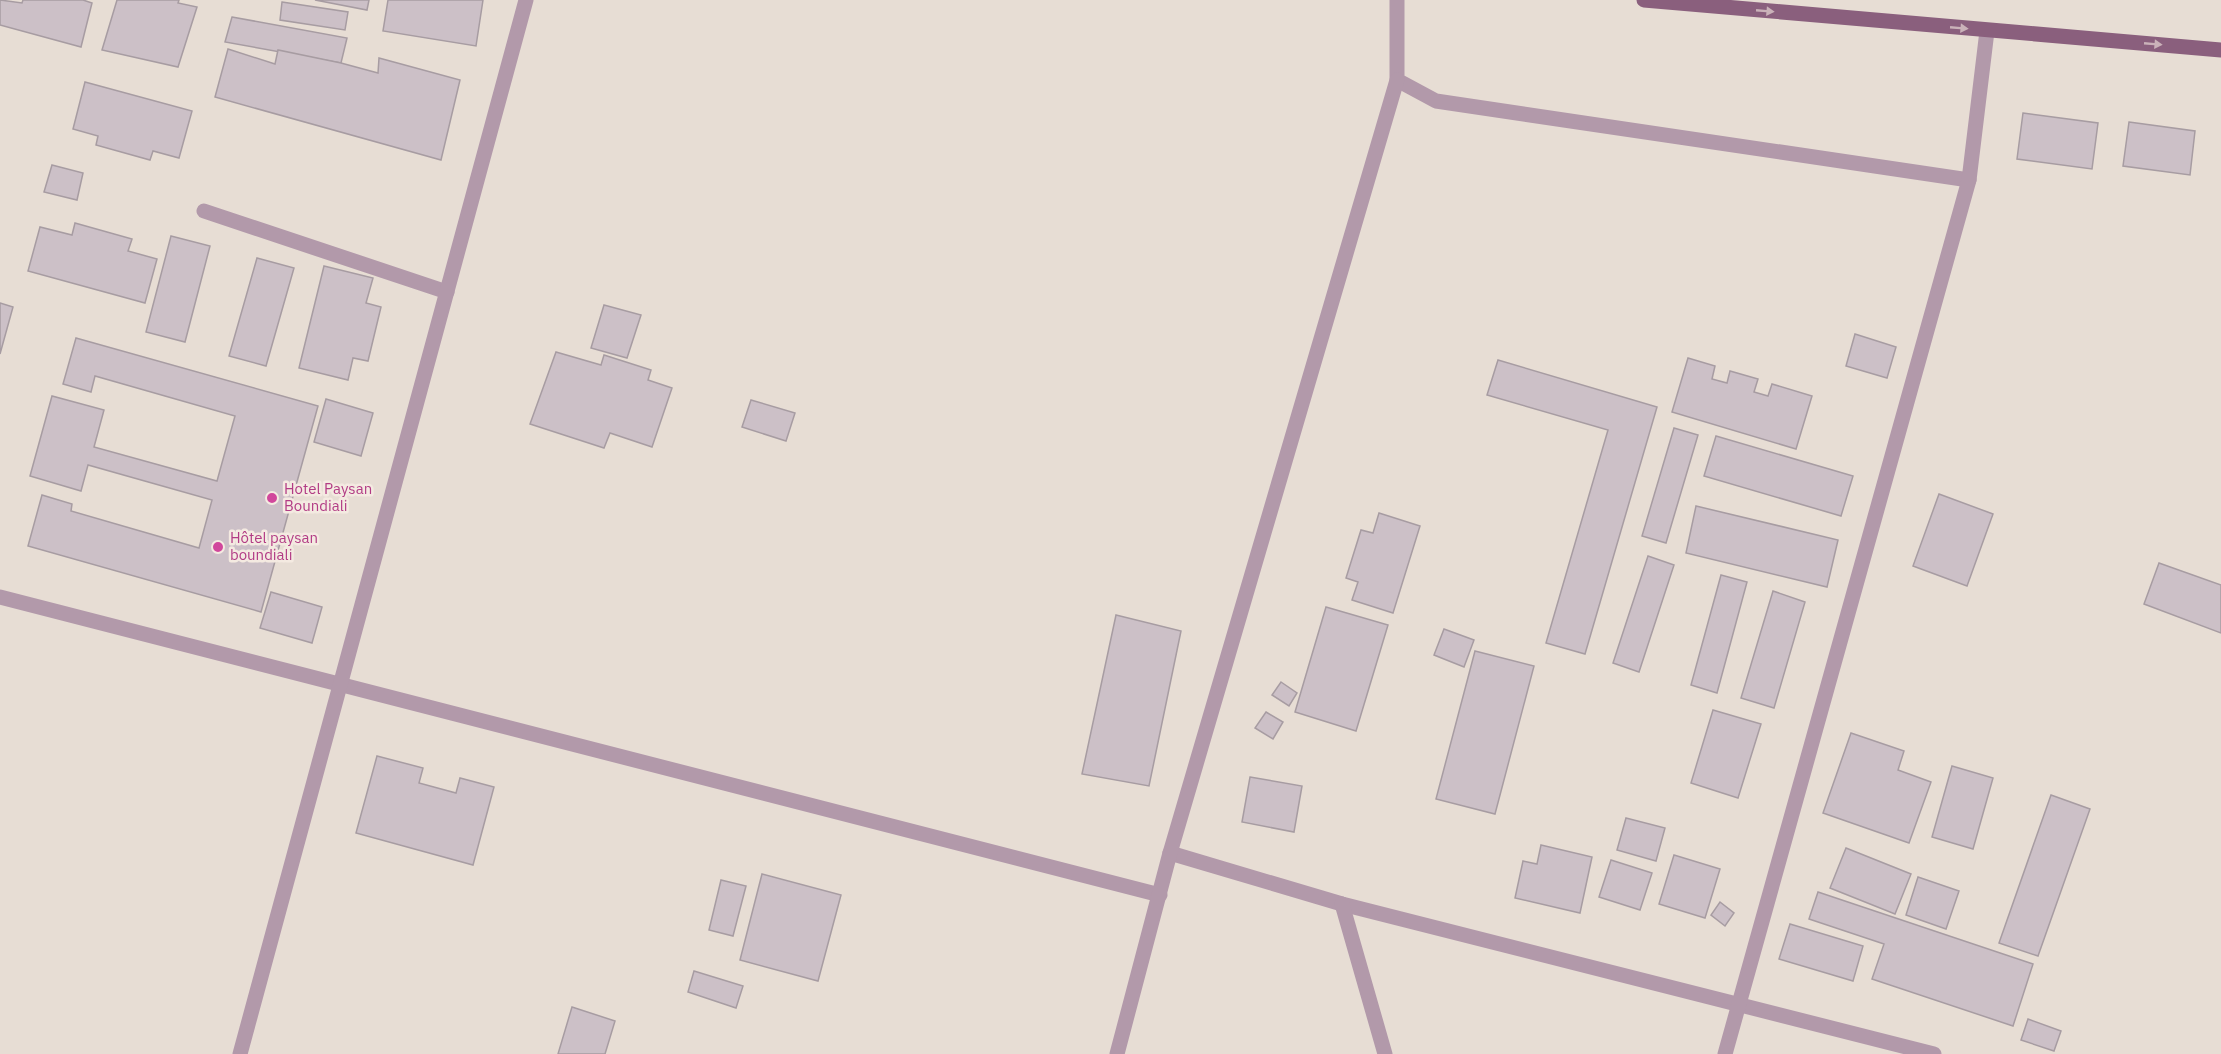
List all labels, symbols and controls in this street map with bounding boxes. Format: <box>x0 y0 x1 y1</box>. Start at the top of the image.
one-way arrow <box>1755 6 1774 16</box>
one-way arrow <box>1950 23 1969 33</box>
one-way arrow <box>2144 40 2163 49</box>
place label: Hotel Paysan Boundiali <box>284 479 372 515</box>
marker: Hotel Paysan Boundiali <box>265 491 279 505</box>
place label: Hôtel paysan boundiali <box>230 528 318 564</box>
marker: Hôtel paysan boundiali <box>211 540 225 554</box>

